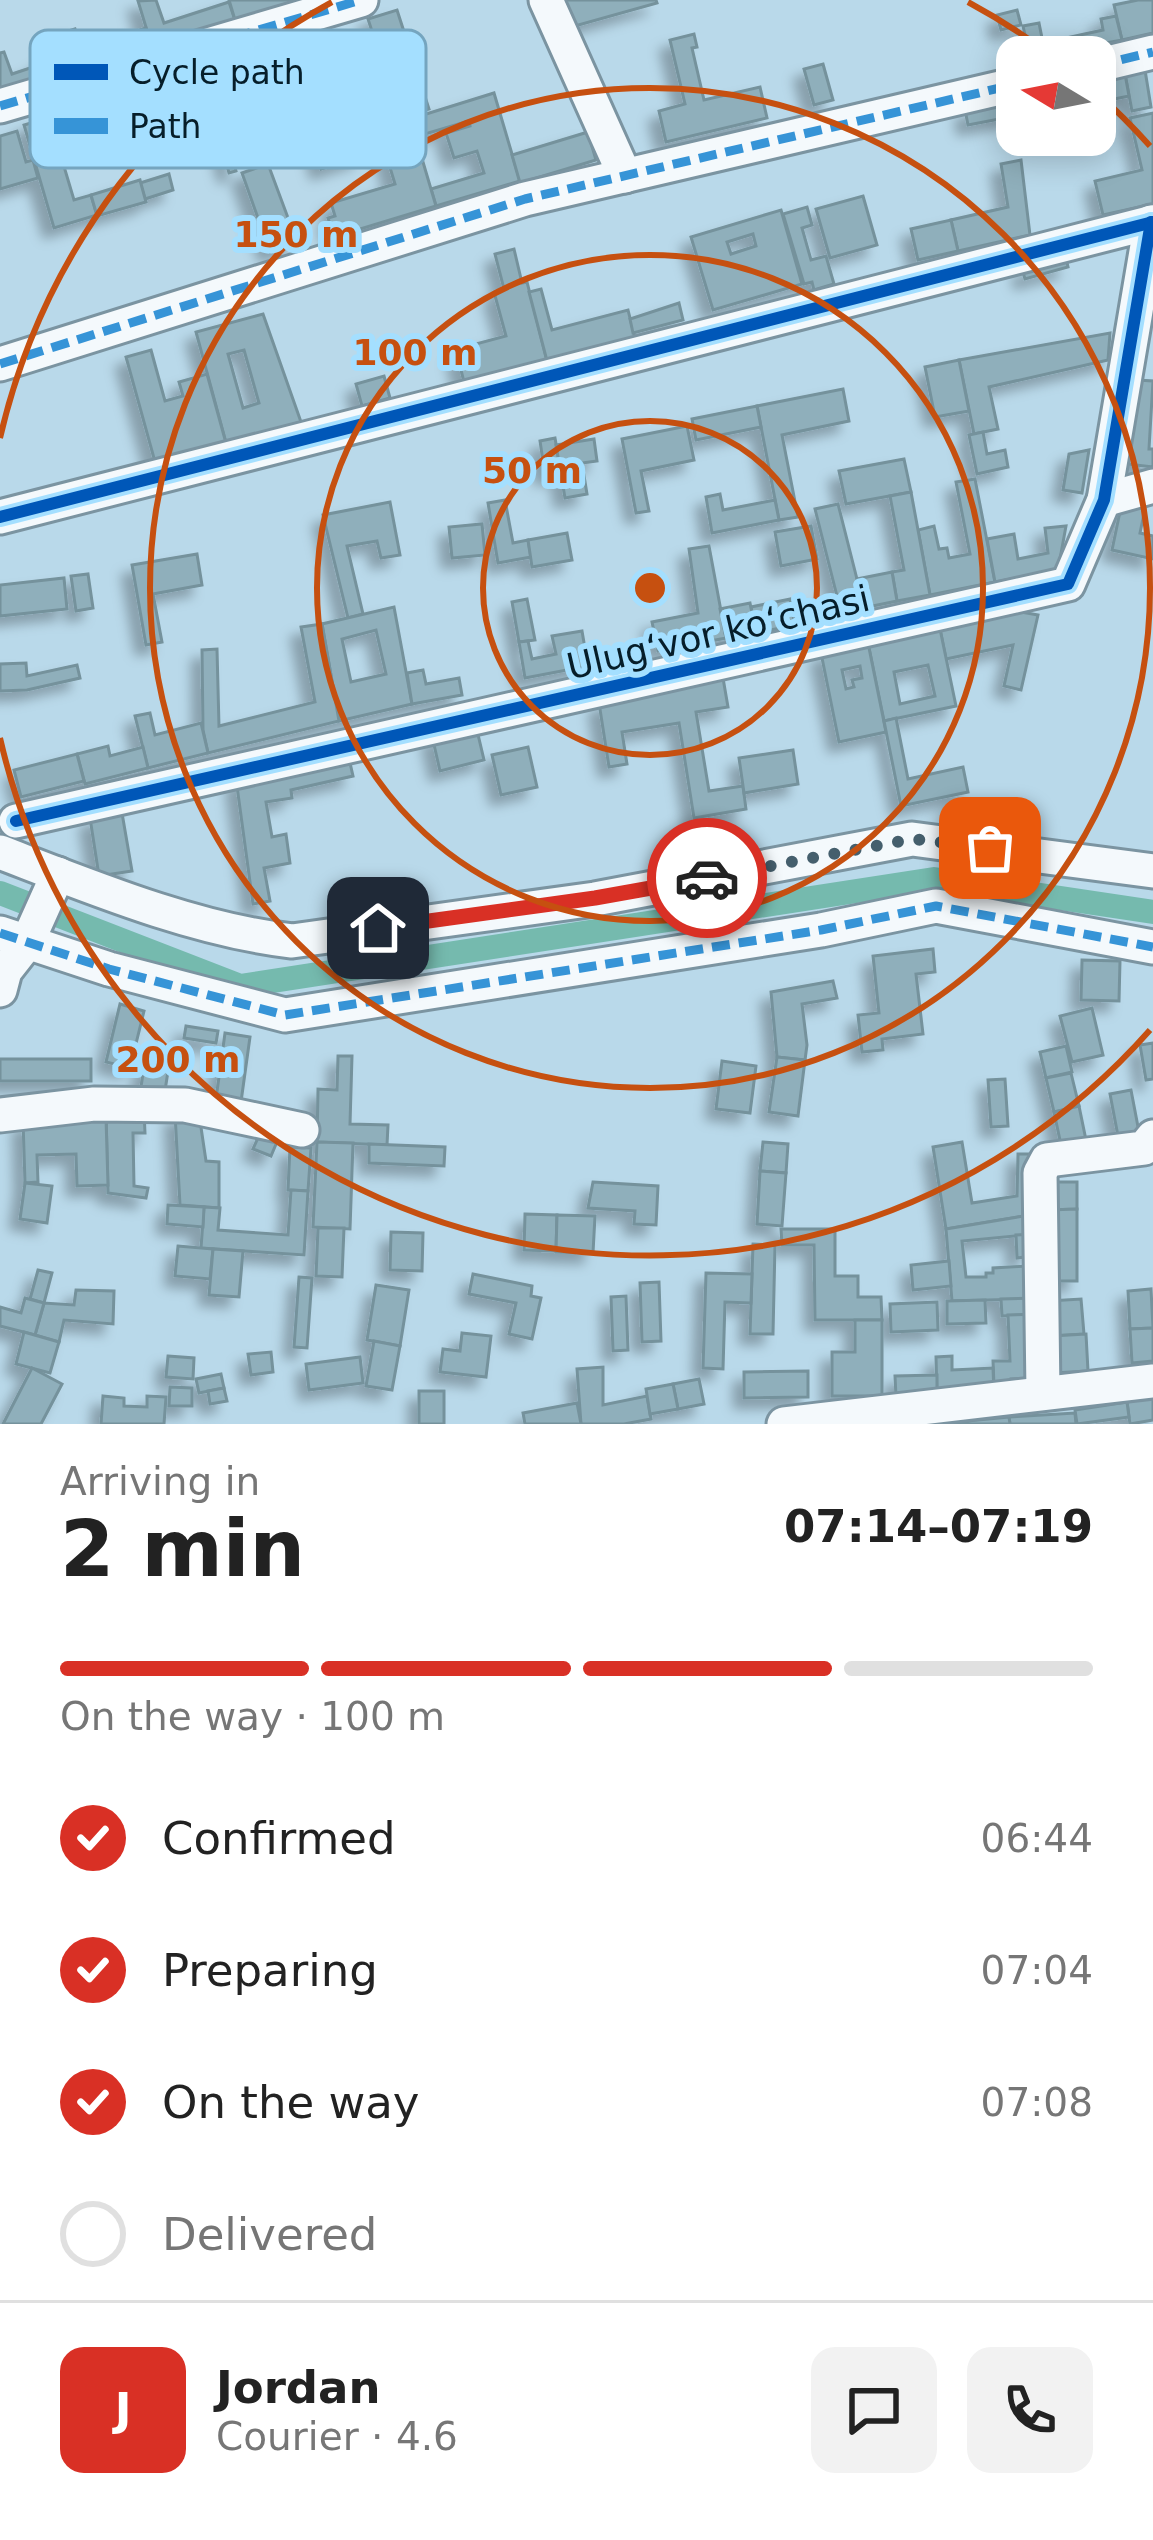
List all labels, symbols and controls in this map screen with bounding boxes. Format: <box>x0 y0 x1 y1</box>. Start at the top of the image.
legend <box>30 30 426 168</box>
north arrow <box>996 36 1116 156</box>
map controls <box>996 36 1116 156</box>
text: Cycle path <box>129 53 305 92</box>
text: Path <box>129 107 202 146</box>
text: 150 m <box>233 214 359 255</box>
text: 100 m <box>352 332 478 373</box>
text: 50 m <box>482 450 582 491</box>
centre of rings <box>629 567 671 609</box>
street label: Ulugʻvor koʻchasi <box>563 578 874 687</box>
pin <box>939 797 1041 899</box>
icon: bag <box>957 815 1023 881</box>
courier <box>647 818 767 938</box>
icon: car <box>674 845 740 911</box>
pin <box>327 877 429 979</box>
icon: home <box>345 895 411 961</box>
text: 200 m <box>115 1039 241 1080</box>
text: Arriving in <box>60 1459 260 1504</box>
text: 07:14–07:19 <box>784 1500 1093 1553</box>
text: 2 min <box>60 1504 305 1594</box>
text: On the way · 100 m <box>60 1694 445 1739</box>
icon: check <box>60 1805 126 1871</box>
text: Confirmed <box>162 1812 396 1865</box>
text: 06:44 <box>981 1816 1093 1861</box>
icon: check <box>60 1937 126 2003</box>
text: Preparing <box>162 1944 378 1997</box>
text: 07:04 <box>981 1948 1093 1993</box>
icon: check <box>60 2069 126 2135</box>
text: On the way <box>162 2076 419 2129</box>
text: 07:08 <box>981 2080 1093 2125</box>
text: Delivered <box>162 2208 377 2261</box>
button: chat <box>811 2347 937 2473</box>
button: phone <box>967 2347 1093 2473</box>
text: Jordan <box>216 2361 380 2414</box>
text: J <box>115 2383 131 2436</box>
text: Courier · 4.6 <box>216 2414 458 2459</box>

